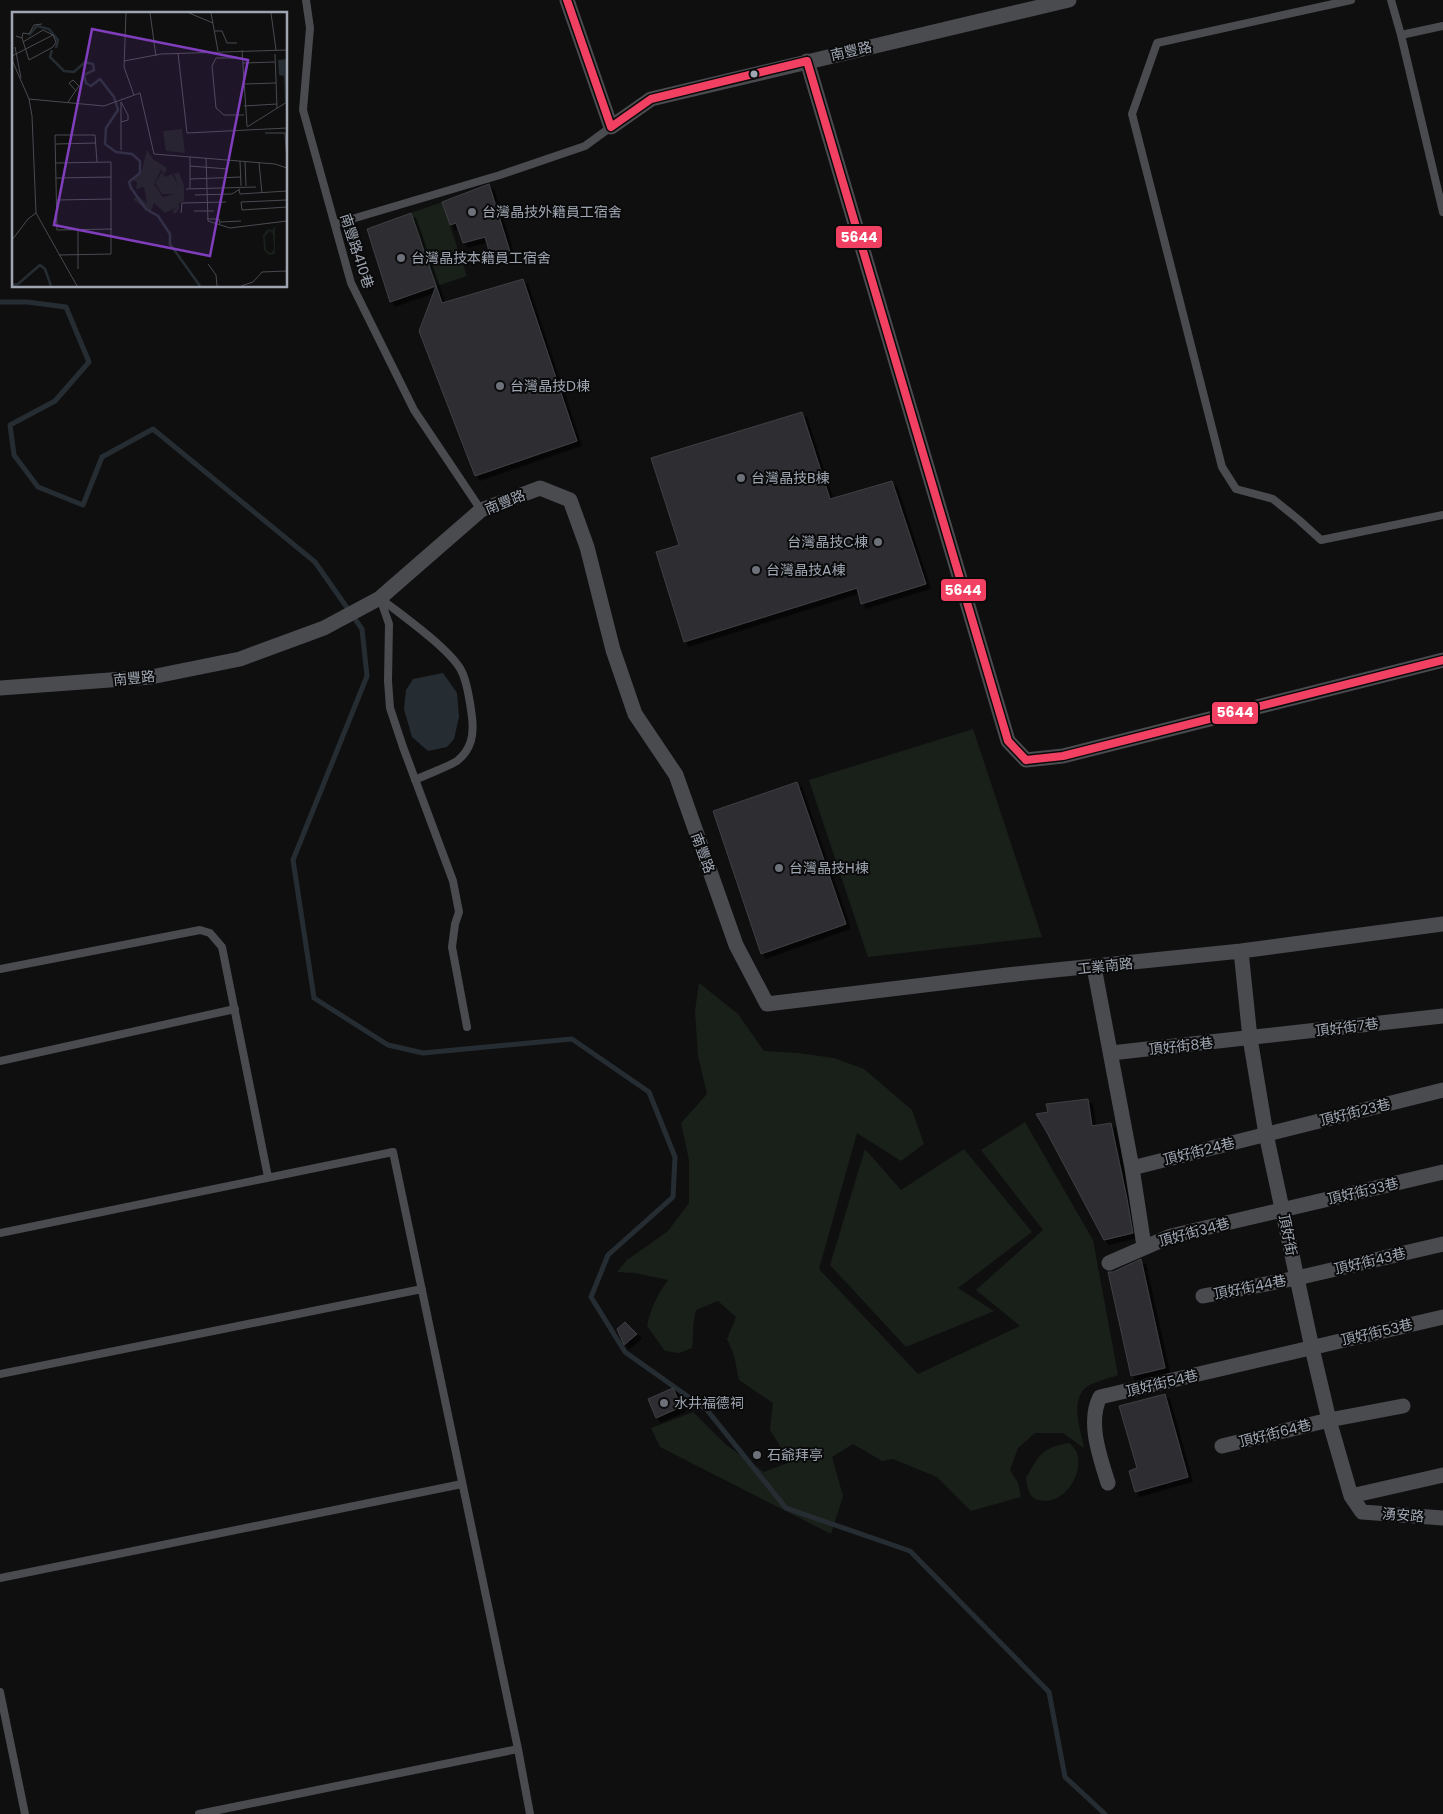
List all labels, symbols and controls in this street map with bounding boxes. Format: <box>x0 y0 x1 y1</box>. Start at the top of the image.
inset map <box>12 12 288 288</box>
street label: 南豐路 <box>828 37 874 65</box>
unlabelled marker <box>749 69 759 79</box>
place label: 台灣晶技外籍員工宿舍 <box>482 202 622 222</box>
marker: 台灣晶技外籍員工宿舍 <box>466 206 478 218</box>
street label: 南豐路410巷 <box>335 211 379 291</box>
line badge: 5644 <box>835 225 883 249</box>
text: 5644 <box>841 227 877 247</box>
place label: 台灣晶技本籍員工宿舍 <box>411 248 551 268</box>
marker: 台灣晶技本籍員工宿舍 <box>395 252 407 264</box>
place label: 台灣晶技D棟 <box>510 376 590 396</box>
marker: 台灣晶技D棟 <box>494 380 506 392</box>
place label: 台灣晶技B棟 <box>751 468 830 488</box>
marker: 台灣晶技B棟 <box>735 472 747 484</box>
street label: 南豐路 <box>482 485 528 519</box>
place label: 台灣晶技C棟 <box>787 532 868 552</box>
marker: 台灣晶技C棟 <box>872 536 884 548</box>
place label: 台灣晶技A棟 <box>766 560 845 580</box>
marker: 台灣晶技A棟 <box>750 564 762 576</box>
line badge: 5644 <box>940 578 987 602</box>
text: 5644 <box>945 580 981 600</box>
street label: 南豐路 <box>112 666 156 690</box>
line badge: 5644 <box>1211 701 1259 725</box>
text: 5644 <box>1217 702 1253 722</box>
street label: 南豐路 <box>686 830 720 876</box>
place label: 台灣晶技H棟 <box>789 858 869 878</box>
marker: 台灣晶技H棟 <box>773 862 785 874</box>
street label: 工業南路 <box>1076 953 1134 979</box>
street label: 頂好街7巷 <box>1314 1013 1380 1041</box>
street label: 頂好街8巷 <box>1148 1033 1214 1059</box>
street label: 頂好街23巷 <box>1318 1094 1392 1130</box>
street label: 頂好街24巷 <box>1161 1132 1237 1170</box>
street label: 頂好街33巷 <box>1325 1173 1401 1209</box>
street label: 頂好街 <box>1274 1212 1302 1258</box>
street label: 頂好街34巷 <box>1156 1213 1232 1251</box>
street label: 頂好街43巷 <box>1332 1243 1408 1279</box>
street label: 頂好街44巷 <box>1212 1270 1288 1304</box>
street label: 頂好街53巷 <box>1339 1314 1415 1350</box>
street label: 頂好街54巷 <box>1124 1365 1200 1401</box>
place label: 水井福德祠 <box>674 1393 744 1413</box>
marker: 水井福德祠 <box>658 1397 670 1409</box>
street label: 頂好街64巷 <box>1237 1414 1313 1452</box>
place label: 石爺拜亭 <box>767 1445 823 1465</box>
marker: 石爺拜亭 <box>751 1449 763 1461</box>
street label: 湧安路 <box>1381 1504 1425 1526</box>

